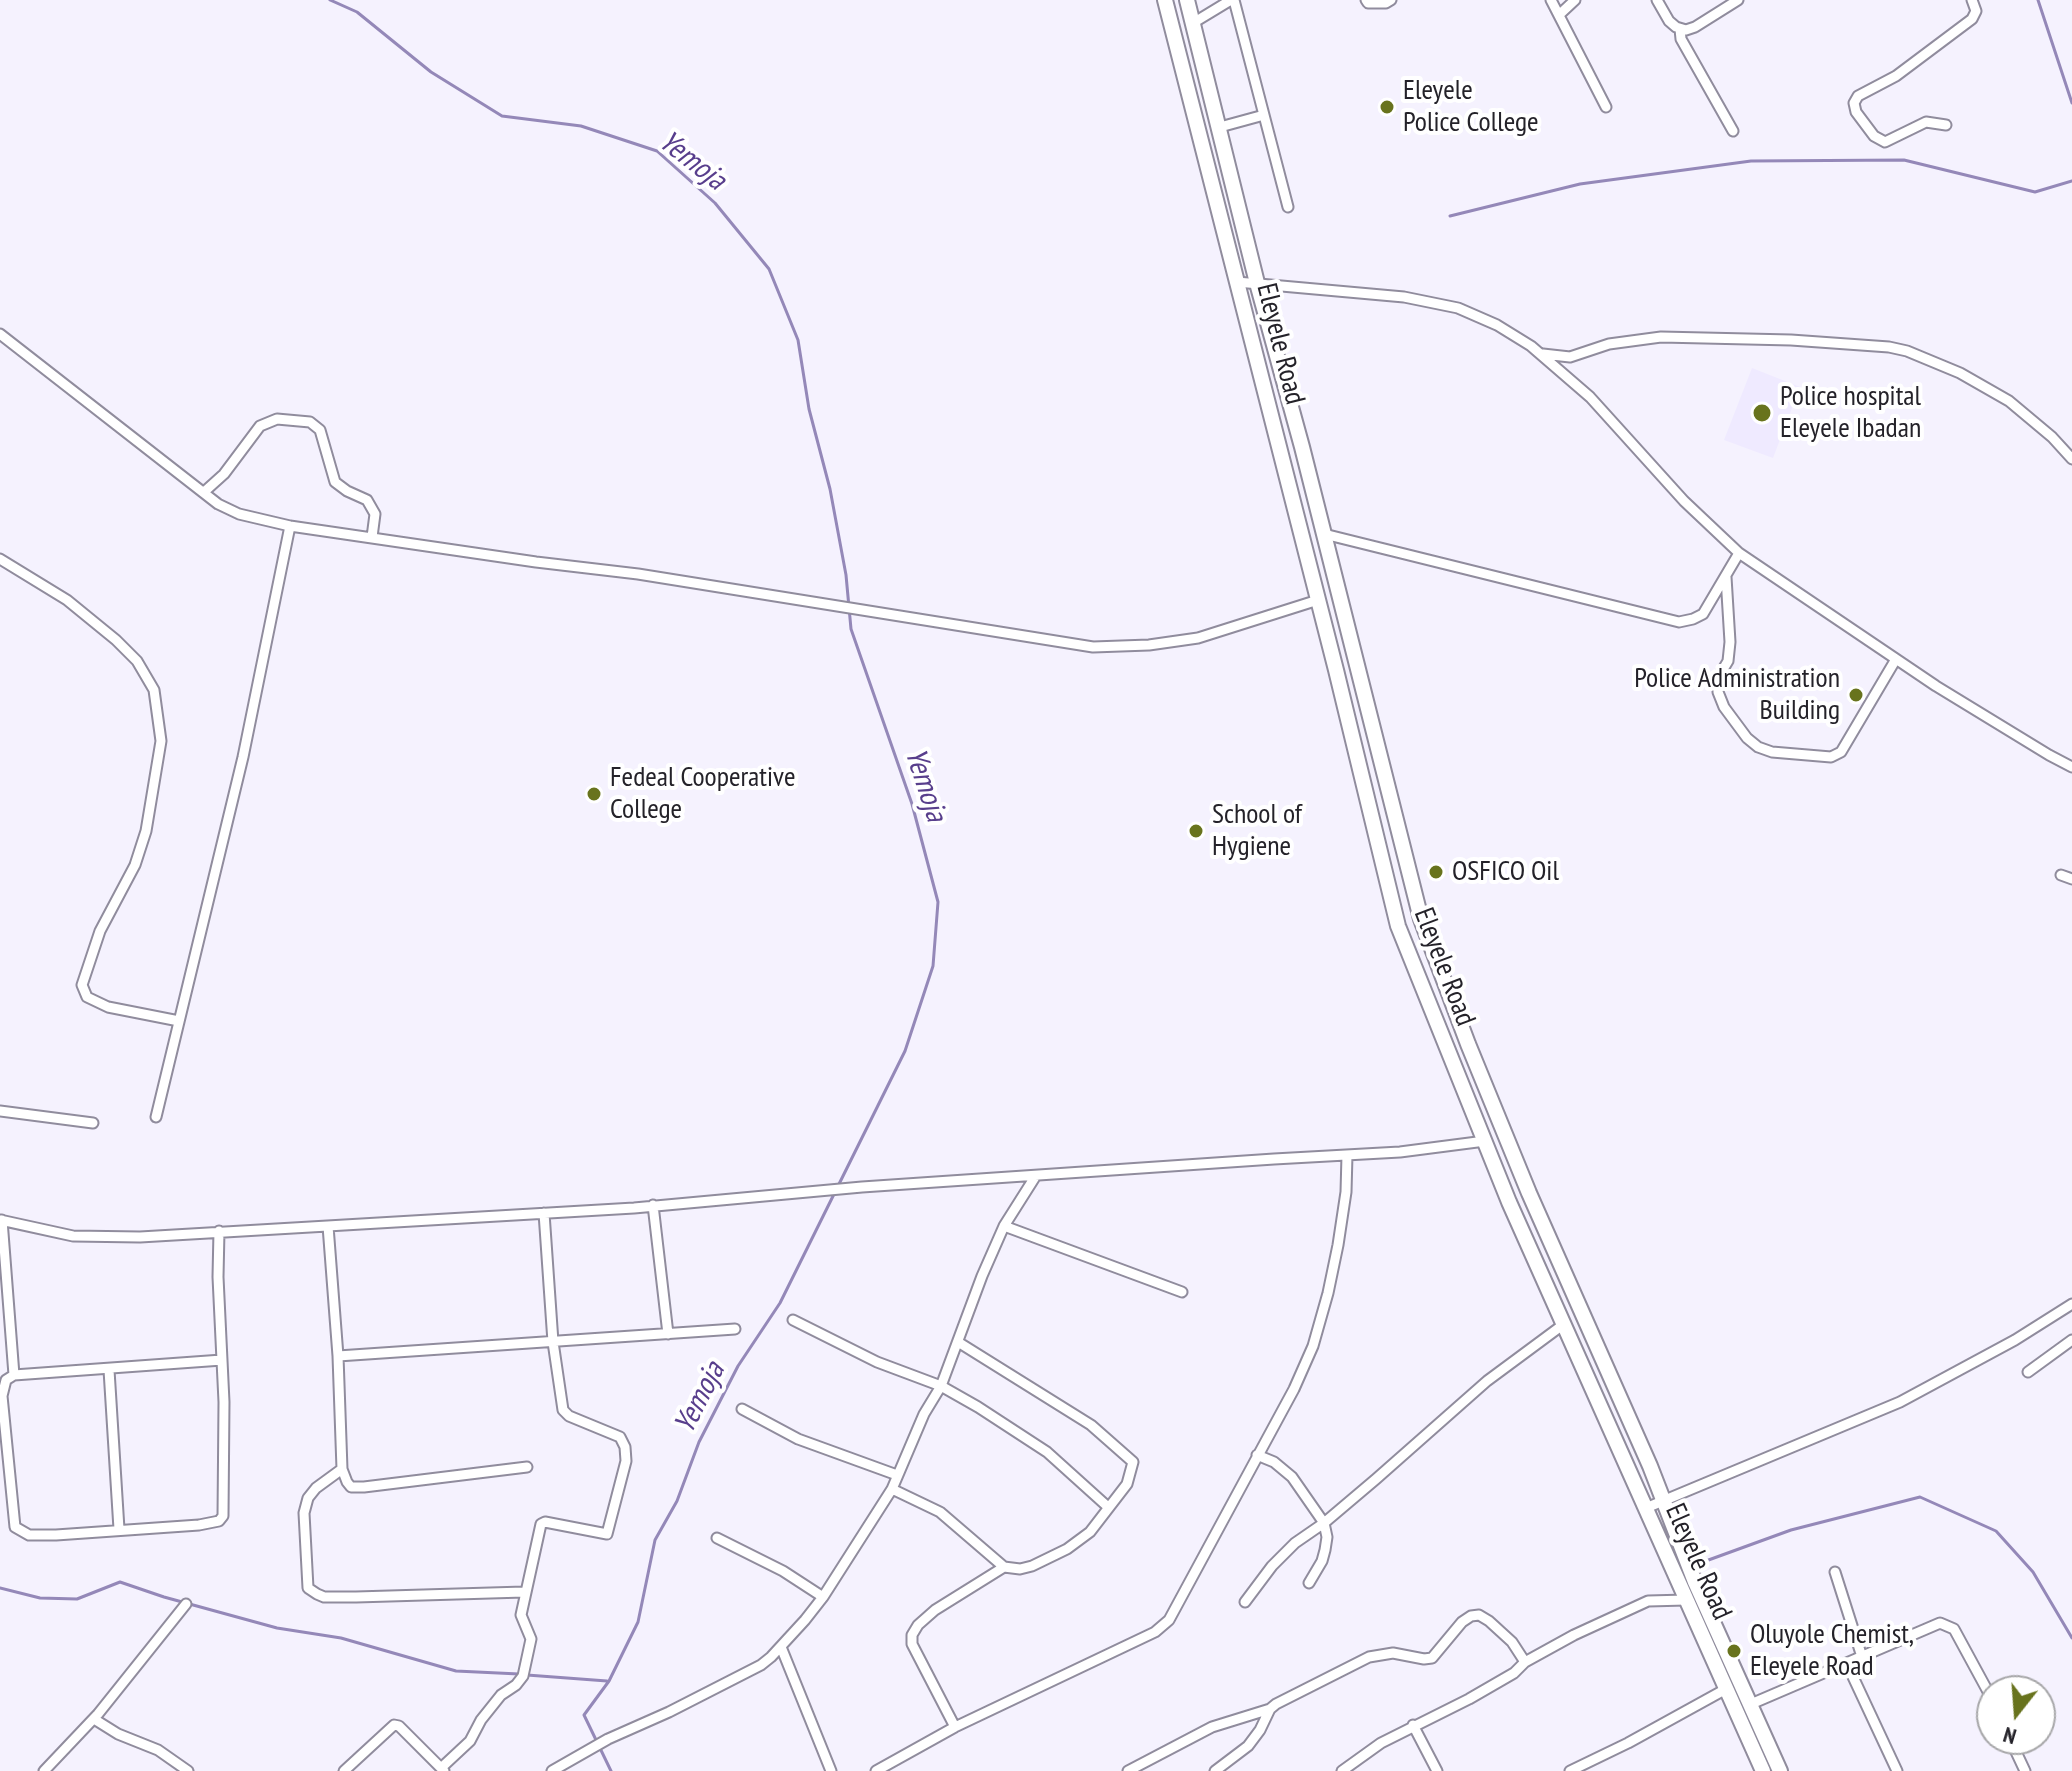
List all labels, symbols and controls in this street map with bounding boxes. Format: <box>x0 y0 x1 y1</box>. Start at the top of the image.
place label: Eleyele Police College <box>1403 74 1539 140</box>
marker: Eleyele Police College <box>1378 98 1396 116</box>
water label: Yemoja <box>651 124 733 198</box>
street label: Eleyele Road <box>1249 280 1311 408</box>
place label: Police hospital Eleyele Ibadan <box>1780 380 1921 446</box>
marker: Police hospital Eleyele Ibadan <box>1751 402 1773 424</box>
place label: Police Administration Building <box>1634 662 1840 728</box>
marker: Police Administration Building <box>1847 686 1865 704</box>
water label: Yemoja <box>896 744 954 826</box>
place label: Fedeal Cooperative College <box>610 761 796 827</box>
marker: Fedeal Cooperative College <box>585 785 603 803</box>
place label: School of Hygiene <box>1212 798 1302 864</box>
marker: School of Hygiene <box>1187 822 1205 840</box>
place label: OSFICO Oil <box>1452 855 1559 889</box>
marker: OSFICO Oil <box>1427 863 1445 881</box>
street label: Eleyele Road <box>1406 903 1482 1031</box>
water label: Yemoja <box>667 1356 733 1440</box>
street label: Eleyele Road <box>1658 1499 1738 1625</box>
place label: Oluyole Chemist, Eleyele Road <box>1750 1618 1914 1684</box>
marker: Oluyole Chemist, Eleyele Road <box>1725 1642 1743 1660</box>
north arrow <box>1976 1675 2056 1755</box>
text: N <box>2000 1721 2019 1751</box>

